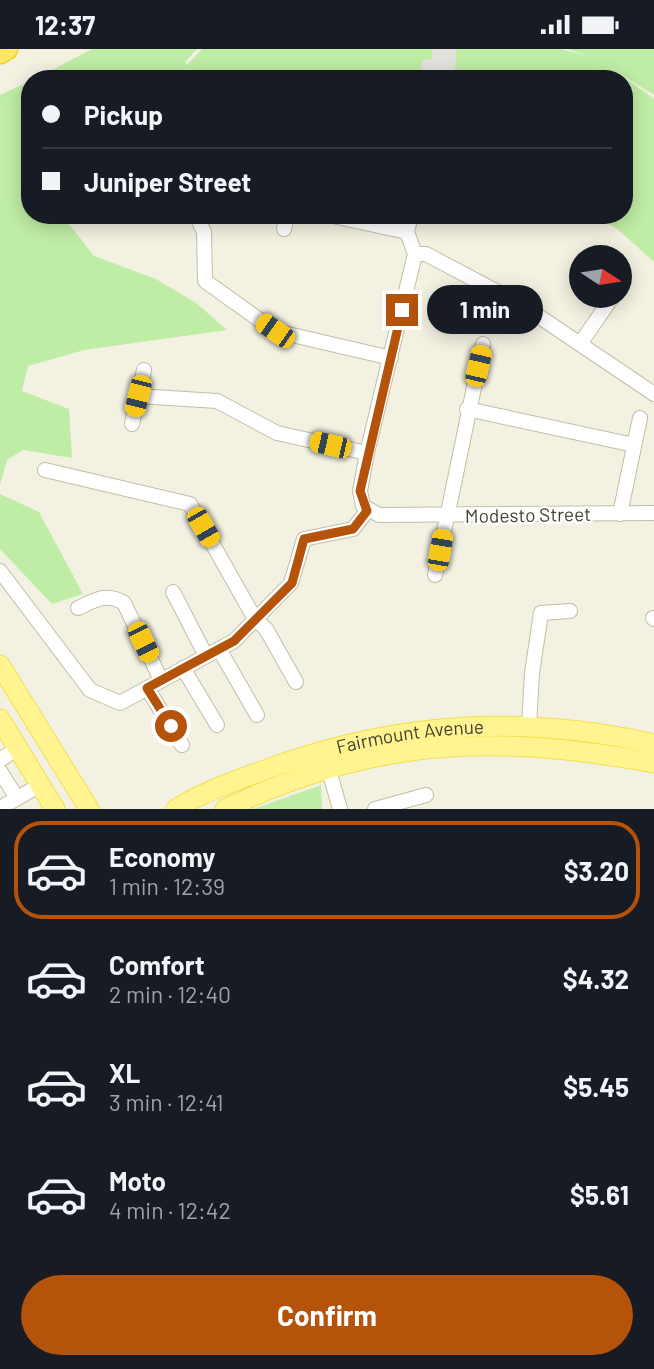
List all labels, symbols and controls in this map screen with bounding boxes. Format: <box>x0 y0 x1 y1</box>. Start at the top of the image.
text: 12:37 <box>35 9 95 40</box>
text: Pickup <box>84 99 163 130</box>
text: Juniper Street <box>84 166 251 197</box>
north arrow <box>569 245 632 308</box>
map controls <box>569 245 632 308</box>
callout: 1 min <box>426 285 542 335</box>
route end <box>386 294 418 326</box>
text: 1 min <box>460 295 510 323</box>
car <box>252 310 299 352</box>
car <box>464 343 493 389</box>
car <box>123 373 154 419</box>
car <box>308 430 353 460</box>
street label: Modesto Street <box>465 502 591 527</box>
car <box>184 504 223 550</box>
car <box>427 527 454 573</box>
car <box>125 619 162 665</box>
route start <box>155 710 187 742</box>
street label: Fairmount Avenue <box>334 714 484 758</box>
icon: car <box>25 839 88 902</box>
text: Economy <box>109 841 215 872</box>
text: $3.20 <box>564 855 629 886</box>
text: 1 min · 12:39 <box>109 872 225 900</box>
icon: car <box>25 947 88 1010</box>
text: Comfort <box>109 949 205 980</box>
text: $4.32 <box>563 963 629 994</box>
text: 2 min · 12:40 <box>109 980 231 1008</box>
icon: car <box>25 1055 88 1118</box>
text: XL <box>109 1057 140 1088</box>
text: $5.45 <box>563 1071 629 1102</box>
text: 3 min · 12:41 <box>109 1088 224 1116</box>
icon: car <box>25 1163 88 1226</box>
text: Moto <box>109 1165 166 1196</box>
text: $5.61 <box>570 1179 629 1210</box>
text: 4 min · 12:42 <box>109 1196 231 1224</box>
button: Confirm <box>21 1275 633 1355</box>

